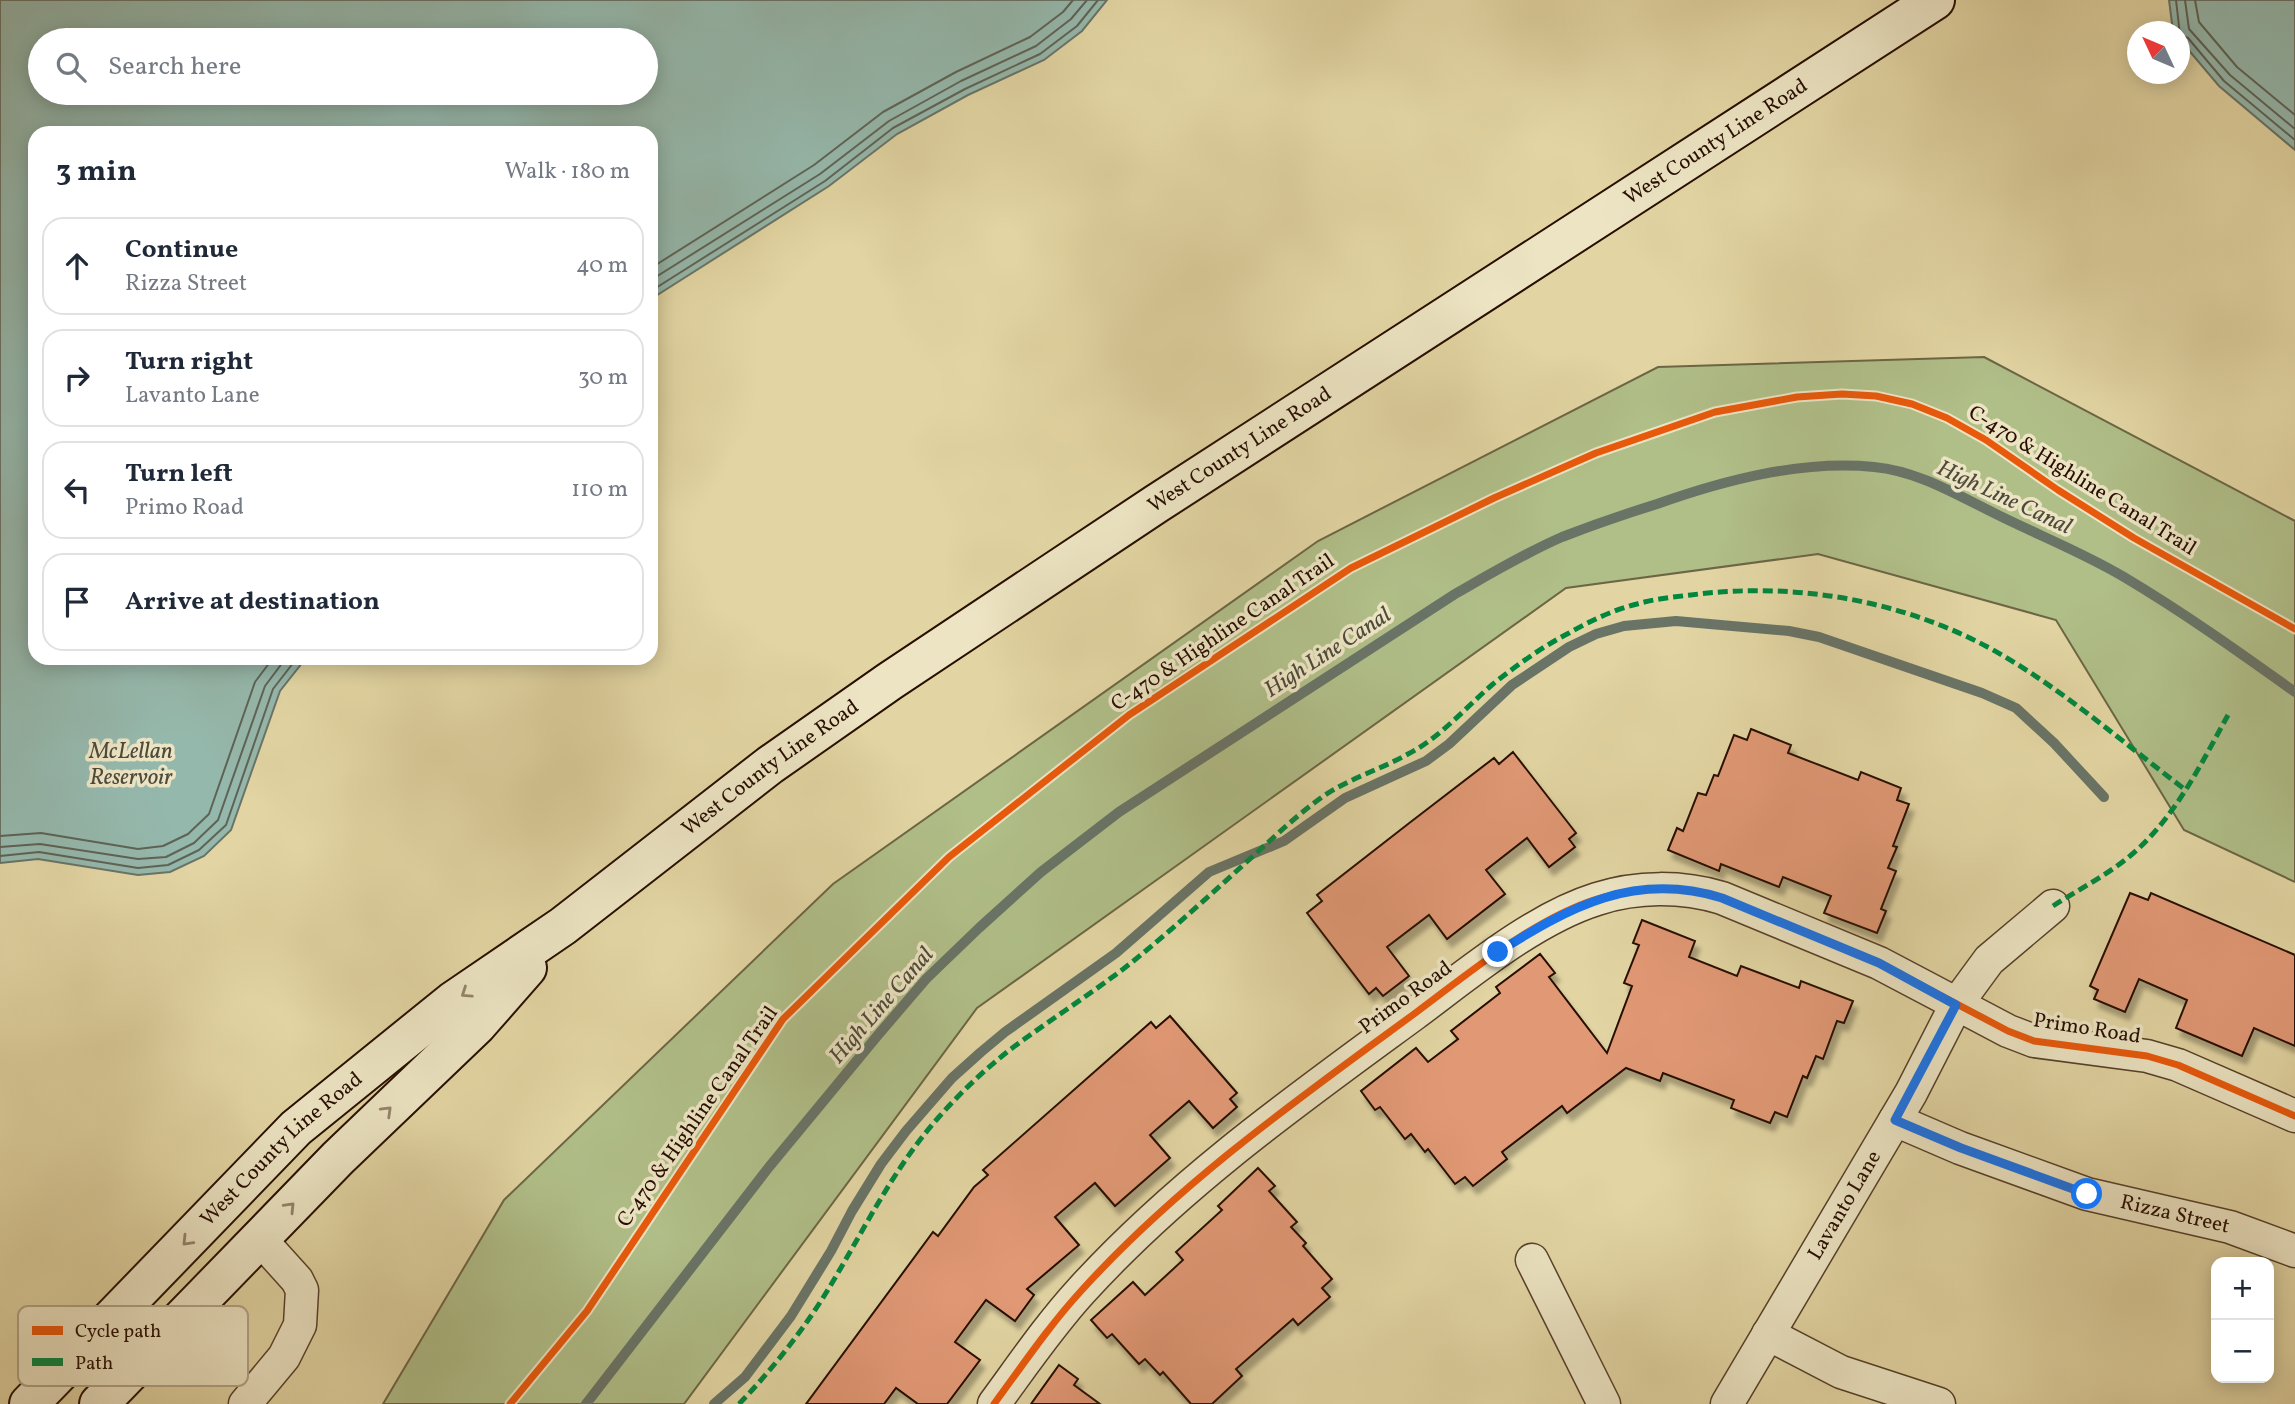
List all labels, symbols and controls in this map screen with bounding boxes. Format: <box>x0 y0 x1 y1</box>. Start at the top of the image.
north arrow <box>2127 21 2190 84</box>
search box <box>28 28 658 105</box>
icon: search <box>52 48 90 86</box>
text: Search here <box>108 49 241 85</box>
street label: West County Line Road <box>1618 72 1813 212</box>
text: 3 min <box>56 151 137 193</box>
text: Walk · 180 m <box>505 156 630 188</box>
text: Continue <box>125 232 238 268</box>
icon: ahead <box>58 247 96 285</box>
text: 40 m <box>576 250 628 282</box>
text: Rizza Street <box>125 268 247 300</box>
text: Turn right <box>125 344 253 380</box>
icon: right <box>58 359 96 397</box>
text: 30 m <box>578 362 628 394</box>
text: Lavanto Lane <box>125 380 260 412</box>
street label: West County Line Road <box>1142 380 1337 520</box>
street label: C-470 & Highline Canal Trail <box>1963 399 2201 563</box>
water label: High Line Canal <box>1931 453 2077 543</box>
text: Turn left <box>125 456 233 492</box>
icon: left <box>58 471 96 509</box>
text: 110 m <box>571 474 628 506</box>
text: Primo Road <box>125 492 244 524</box>
street label: C-470 & Highline Canal Trail <box>1106 547 1340 719</box>
icon: arrive <box>58 583 96 621</box>
text: Arrive at destination <box>125 584 380 620</box>
water label: High Line Canal <box>1258 600 1398 706</box>
street label: West County Line Road <box>676 693 865 843</box>
water label: McLellan Reservoir <box>88 736 173 794</box>
route end <box>1482 936 1513 967</box>
water label: High Line Canal <box>822 940 942 1071</box>
street label: Primo Road <box>1354 954 1458 1042</box>
one-way arrow <box>461 985 474 997</box>
street label: C-470 & Highline Canal Trail <box>610 1001 786 1233</box>
street label: Primo Road <box>2031 1006 2143 1052</box>
street label: West County Line Road <box>194 1065 369 1233</box>
one-way arrow <box>379 1106 392 1119</box>
street label: Lavanto Lane <box>1801 1145 1888 1266</box>
route start <box>2071 1178 2102 1209</box>
street label: Rizza Street <box>2117 1188 2232 1241</box>
one-way arrow <box>282 1202 295 1215</box>
one-way arrow <box>182 1232 195 1245</box>
map controls <box>2211 1257 2274 1383</box>
button: + <box>2211 1257 2274 1320</box>
legend <box>18 1306 248 1386</box>
text: Cycle path <box>75 1319 161 1345</box>
button: − <box>2211 1320 2274 1383</box>
text: Path <box>75 1351 113 1377</box>

